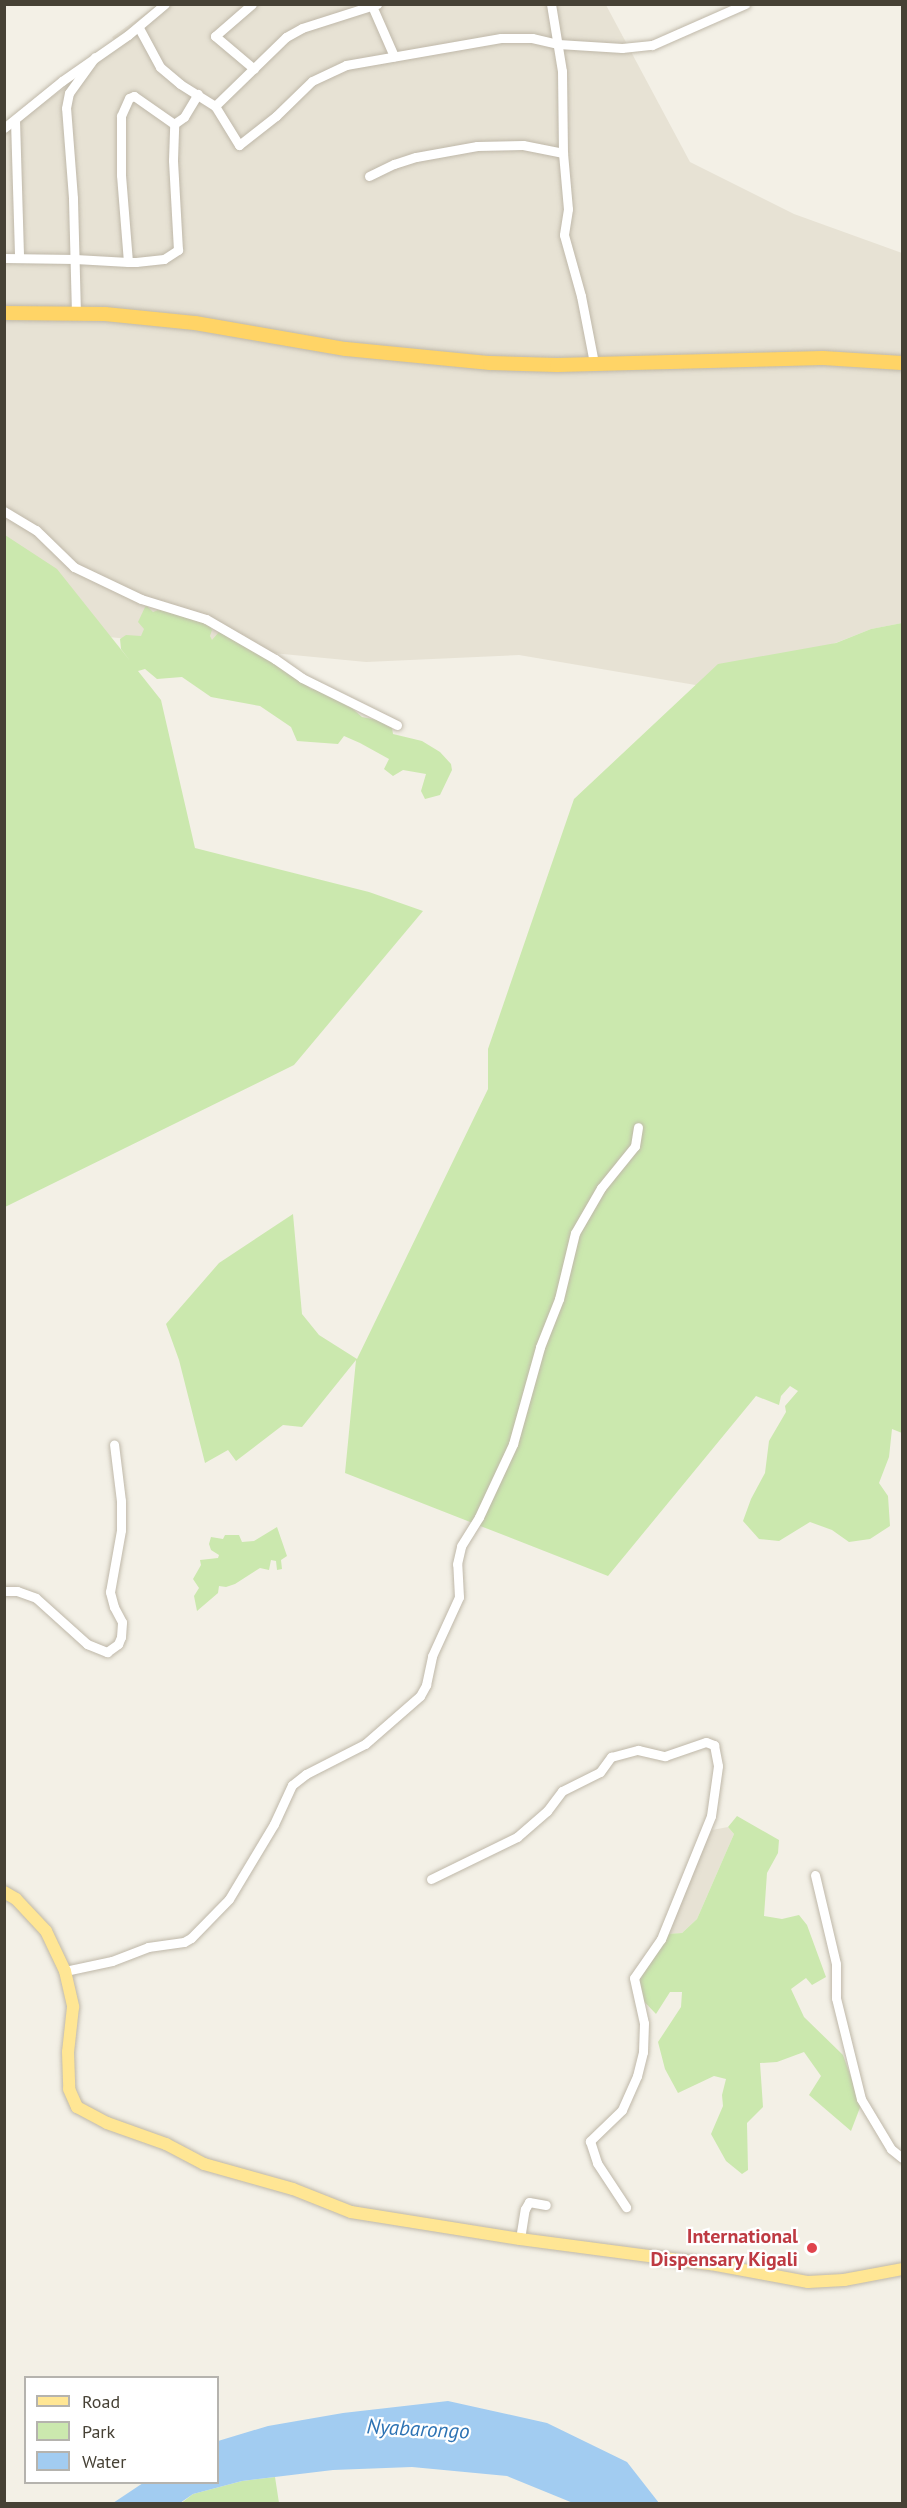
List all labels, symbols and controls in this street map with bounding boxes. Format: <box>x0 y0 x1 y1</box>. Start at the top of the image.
place label: International Dispensary Kigali <box>650 2224 798 2271</box>
marker: International Dispensary Kigali <box>803 2239 821 2257</box>
legend <box>24 2376 219 2484</box>
text: Road <box>82 2390 120 2413</box>
water label: Nyabarongo <box>366 2414 470 2444</box>
text: Park <box>82 2420 115 2443</box>
text: Water <box>82 2450 126 2473</box>

